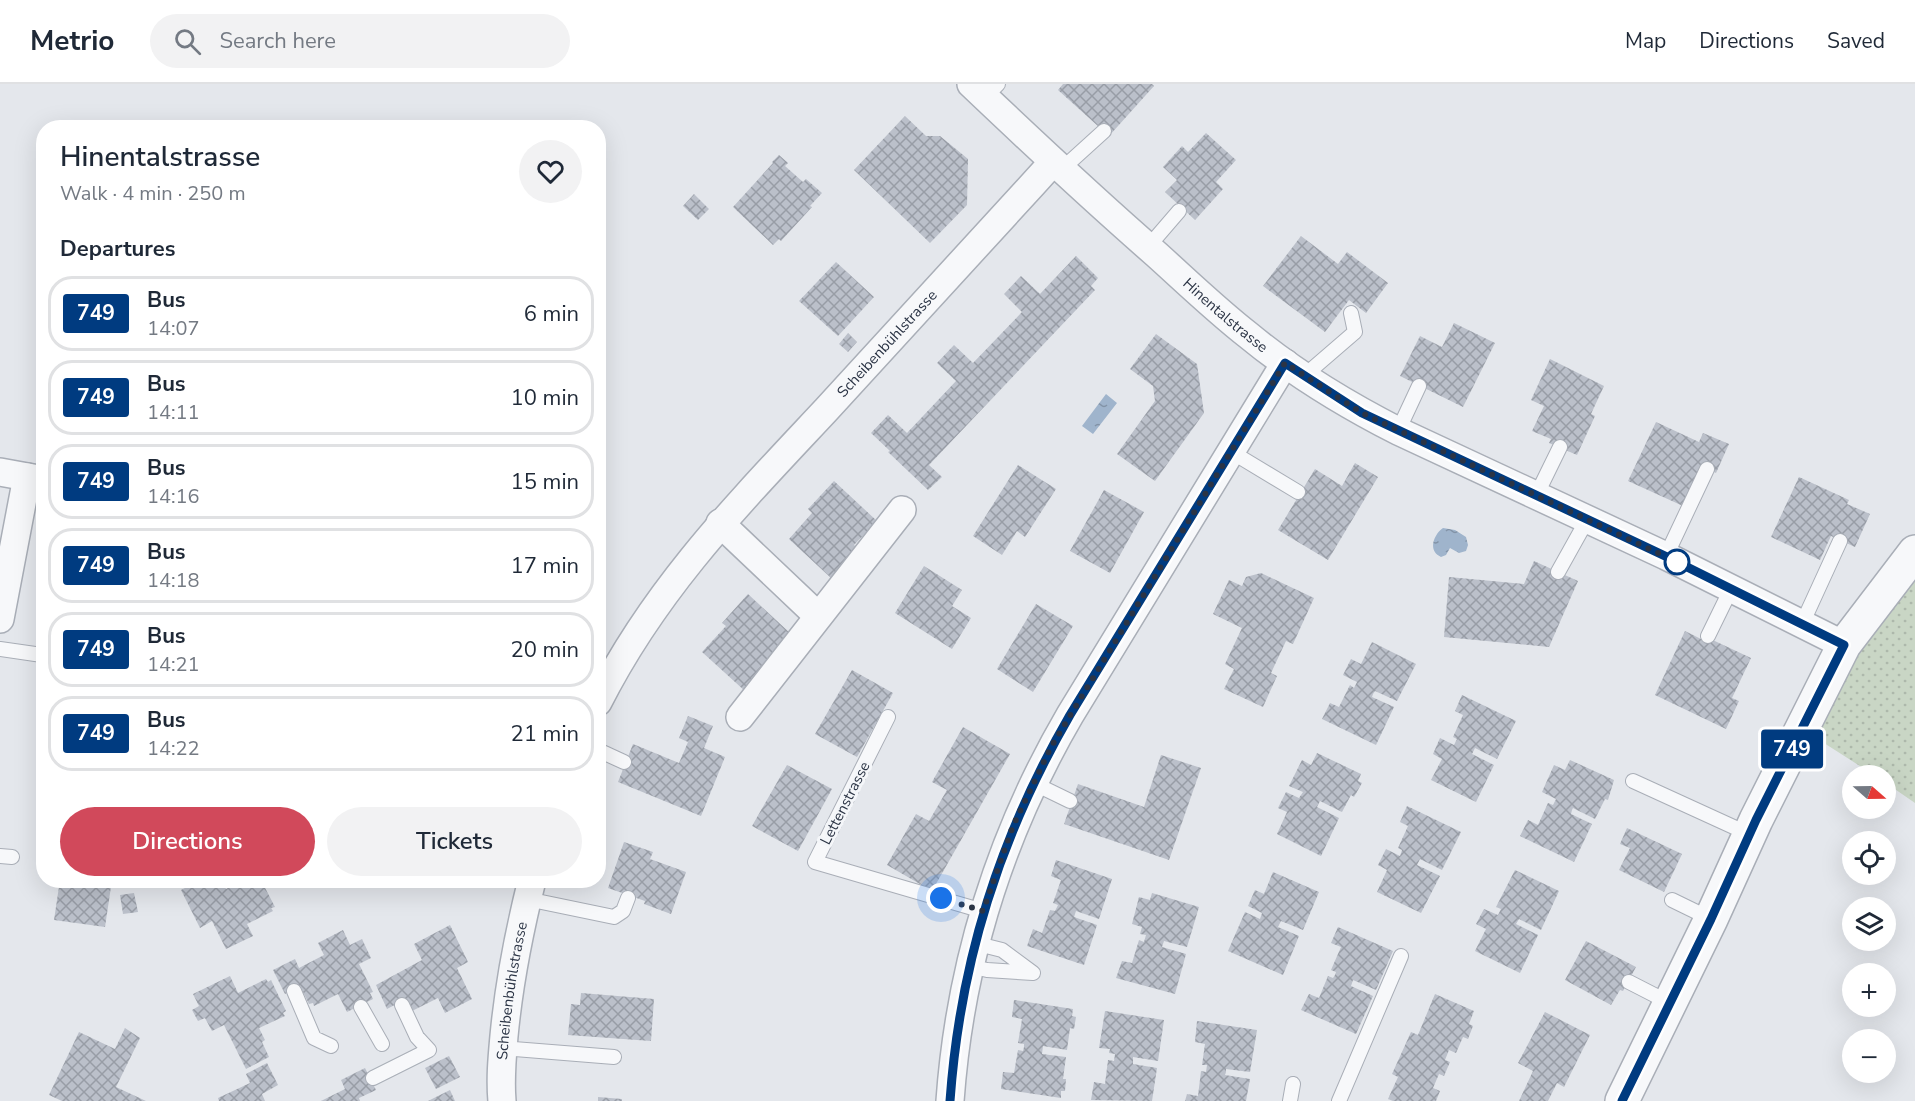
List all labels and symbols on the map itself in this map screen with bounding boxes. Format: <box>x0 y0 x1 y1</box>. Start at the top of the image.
street label: Hinentalstrasse <box>1179 273 1272 357</box>
street label: Scheibenbühlstrasse <box>832 285 942 402</box>
unlabelled marker <box>1664 549 1690 575</box>
line badge: 749 <box>1758 730 1826 768</box>
street label: Lettenstrasse <box>815 758 875 848</box>
north arrow <box>1842 765 1896 819</box>
your location <box>926 883 956 913</box>
street label: Scheibenbühlstrasse <box>492 920 532 1061</box>

